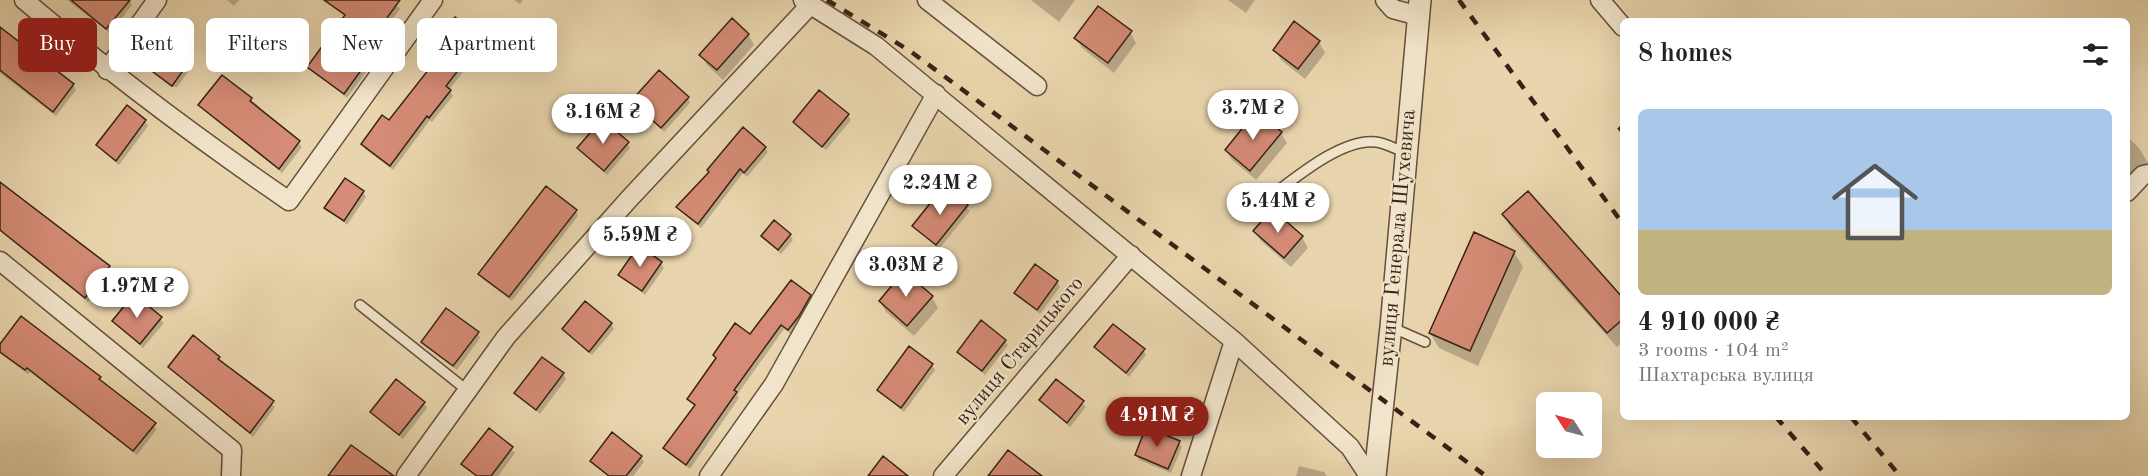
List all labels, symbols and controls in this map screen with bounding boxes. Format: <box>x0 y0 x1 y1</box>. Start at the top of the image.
chip: Buy <box>18 18 97 72</box>
chip: Rent <box>109 18 194 72</box>
chip: Filters <box>206 18 309 72</box>
chip: New <box>321 18 405 72</box>
chip: Apartment <box>417 18 557 72</box>
icon: filters <box>2079 38 2112 71</box>
text: 8 homes <box>1638 41 1732 67</box>
pin: 3.7M ₴ <box>1204 90 1302 141</box>
pin: 3.16M ₴ <box>548 94 658 145</box>
text: 3.7M ₴ <box>1221 99 1285 119</box>
text: 3.16M ₴ <box>566 103 640 123</box>
street label: вулиця Генерала Шухевича <box>1376 109 1420 367</box>
icon: home <box>1821 148 1929 256</box>
pin: 2.24M ₴ <box>885 165 995 216</box>
text: 2.24M ₴ <box>903 174 977 194</box>
pin: 5.44M ₴ <box>1223 183 1333 234</box>
text: 5.44M ₴ <box>1241 192 1315 212</box>
pin: 5.59M ₴ <box>585 217 695 268</box>
text: 5.59M ₴ <box>603 226 677 246</box>
pin: 3.03M ₴ <box>851 247 961 298</box>
text: 3.03M ₴ <box>869 256 943 276</box>
pin: 1.97M ₴ <box>82 268 192 319</box>
street label: вулиця Старицького <box>952 273 1088 429</box>
text: 1.97M ₴ <box>100 277 174 297</box>
text: 4 910 000 ₴ <box>1638 310 1780 336</box>
text: 3 rooms · 104 m² <box>1638 341 1788 361</box>
text: Шахтарська вулиця <box>1638 366 1814 386</box>
north arrow <box>1536 392 1602 458</box>
map controls <box>1536 392 1602 458</box>
pin: 4.91M ₴ <box>1102 397 1212 448</box>
text: 4.91M ₴ <box>1120 406 1194 426</box>

